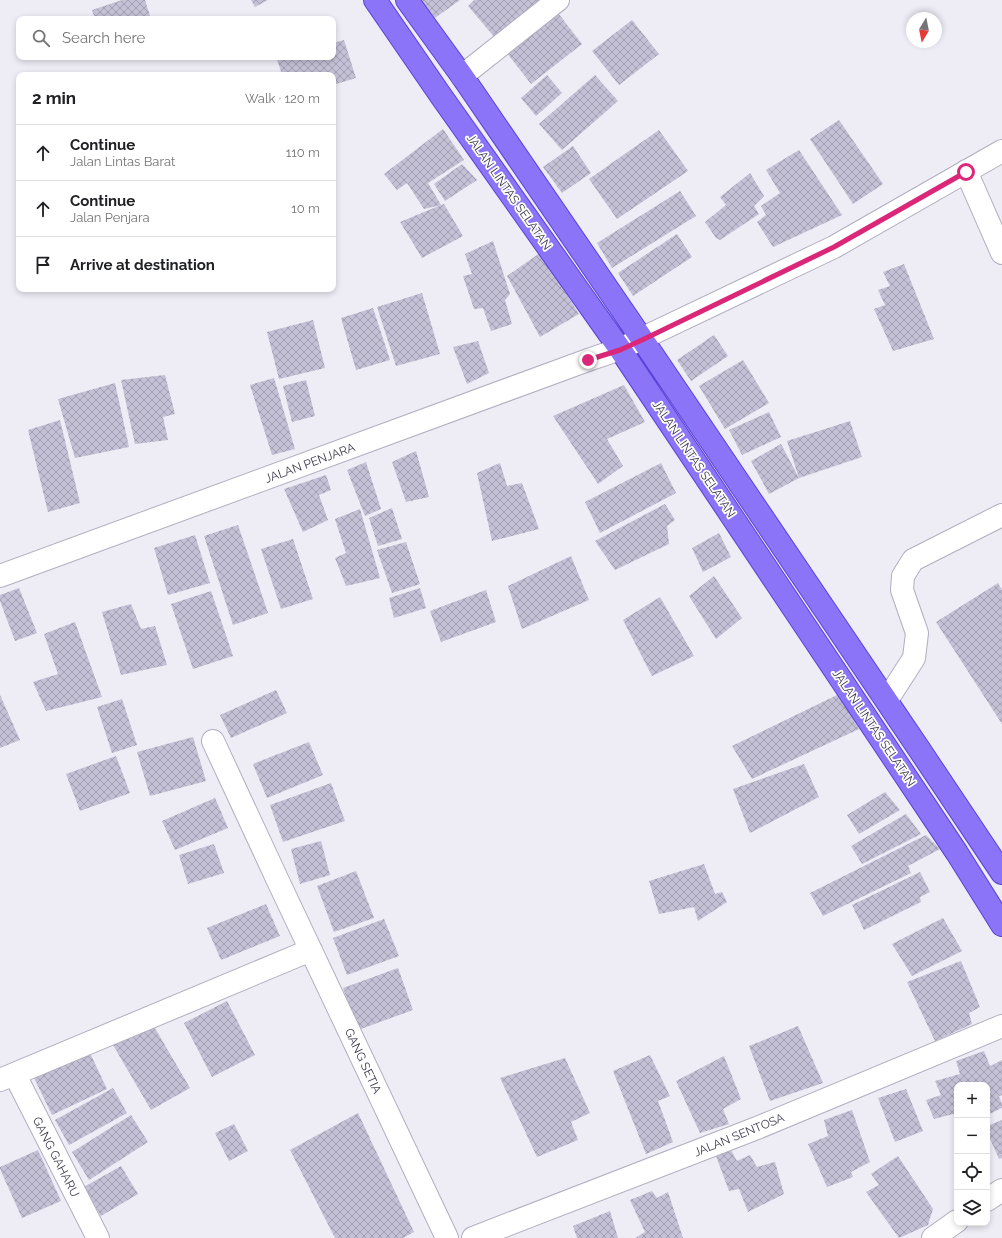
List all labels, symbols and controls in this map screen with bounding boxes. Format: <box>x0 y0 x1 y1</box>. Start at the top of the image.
north arrow <box>906 12 942 48</box>
search box <box>16 16 336 60</box>
icon: search <box>30 27 52 49</box>
text: Search here <box>62 29 145 47</box>
text: 2 min <box>32 88 76 108</box>
text: Walk · 120 m <box>245 91 320 106</box>
street label: JALAN LINTAS SELATAN <box>464 131 554 253</box>
text: Continue <box>70 136 135 154</box>
icon: ahead <box>32 142 54 164</box>
text: 110 m <box>286 145 320 160</box>
text: Jalan Lintas Barat <box>70 154 175 169</box>
route start <box>957 163 975 181</box>
text: Continue <box>70 192 135 210</box>
icon: ahead <box>32 198 54 220</box>
text: 10 m <box>291 201 320 216</box>
text: Jalan Penjara <box>70 210 150 225</box>
icon: arrive <box>32 254 54 276</box>
text: Arrive at destination <box>70 256 215 274</box>
route end <box>579 351 597 369</box>
street label: JALAN LINTAS SELATAN <box>650 398 738 520</box>
street label: JALAN PENJARA <box>263 440 357 486</box>
street label: JALAN LINTAS SELATAN <box>830 667 918 789</box>
street label: GANG SETIA <box>342 1026 384 1096</box>
map controls <box>954 1082 990 1226</box>
button: + <box>954 1082 990 1118</box>
street label: JALAN SENTOSA <box>692 1110 786 1160</box>
street label: GANG GAHARU <box>30 1115 82 1199</box>
button: − <box>954 1118 990 1154</box>
button: locate <box>954 1154 990 1190</box>
button: layers <box>954 1190 990 1226</box>

